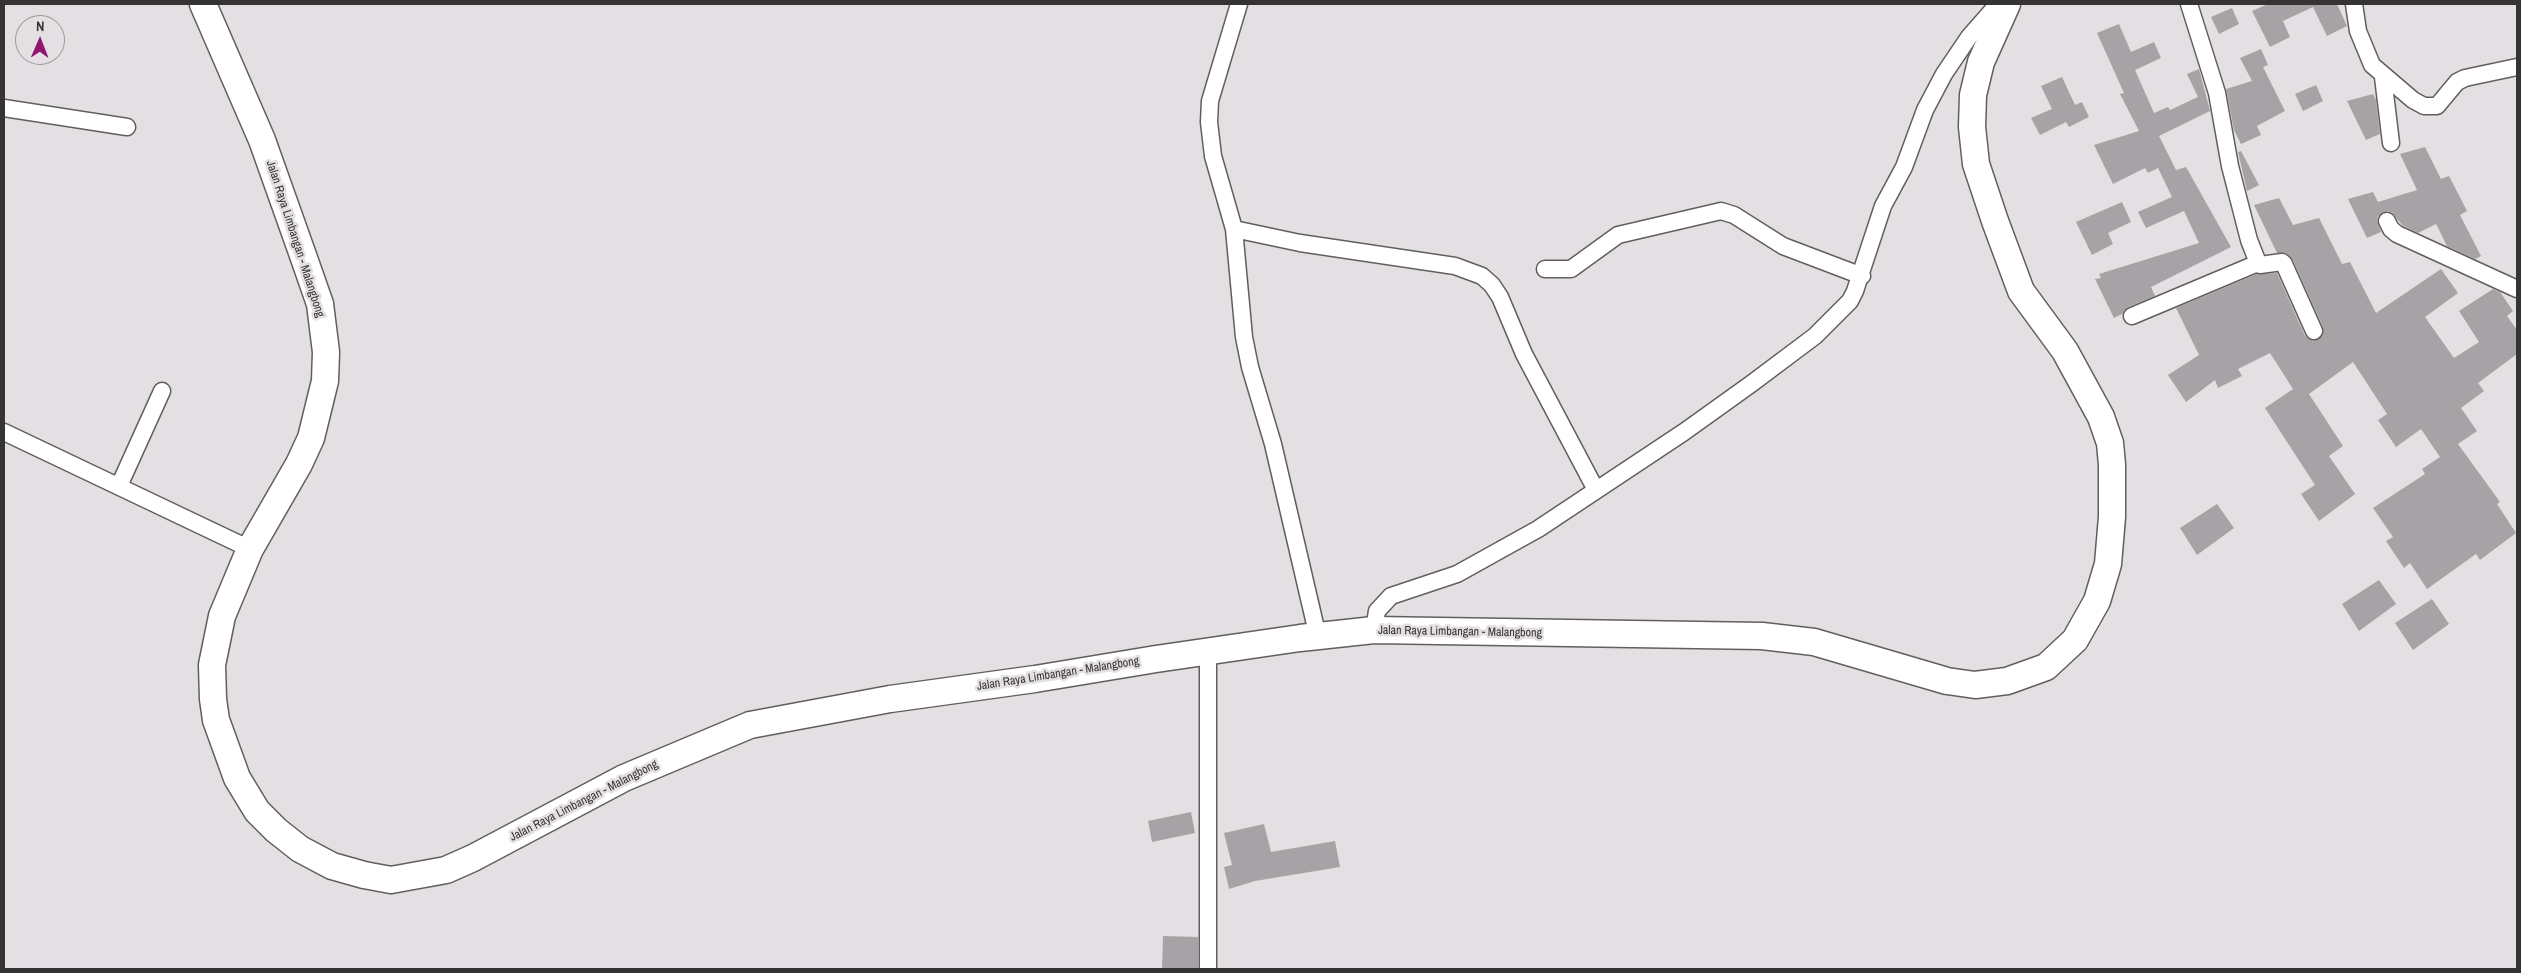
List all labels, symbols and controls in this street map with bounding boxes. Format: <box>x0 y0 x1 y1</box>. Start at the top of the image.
north arrow <box>15 15 65 65</box>
text: N <box>36 17 45 35</box>
street label: Jalan Raya Limbangan - Malangbong <box>263 159 327 319</box>
street label: Jalan Raya Limbangan - Malangbong <box>1378 623 1542 641</box>
street label: Jalan Raya Limbangan - Malangbong <box>976 654 1140 694</box>
street label: Jalan Raya Limbangan - Malangbong <box>508 757 660 845</box>

